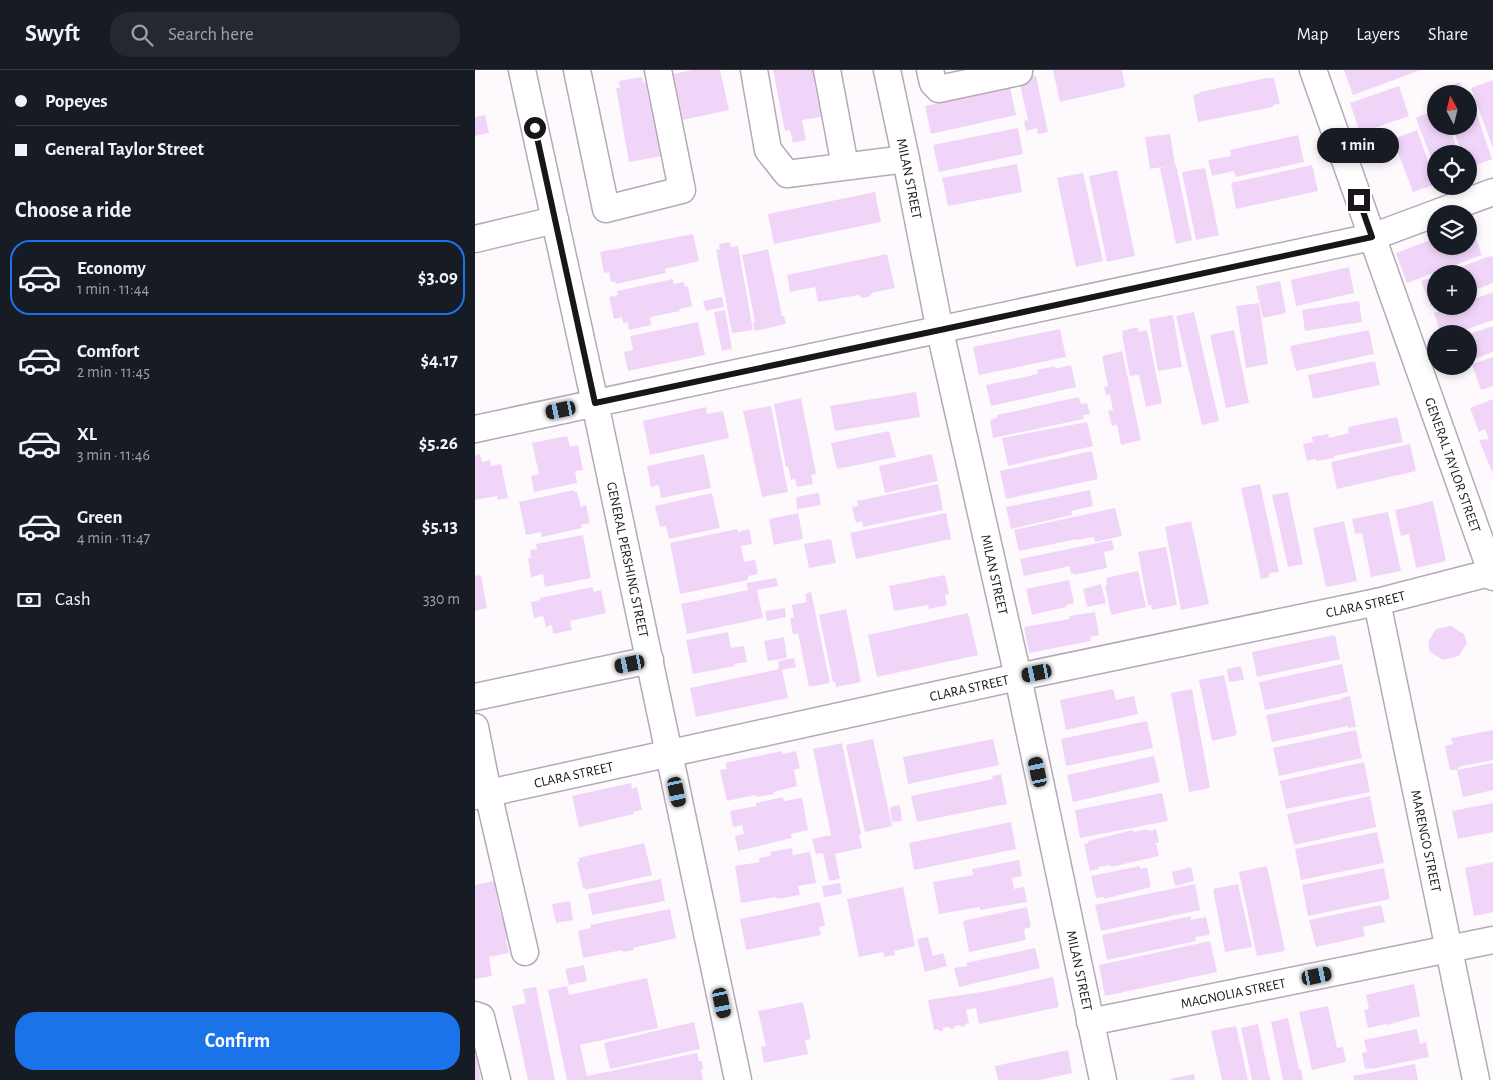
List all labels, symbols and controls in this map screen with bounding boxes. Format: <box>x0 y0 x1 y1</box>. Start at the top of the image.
search box <box>110 12 460 57</box>
icon: search <box>128 21 156 49</box>
text: Swyft <box>25 22 80 46</box>
text: Search here <box>168 25 254 44</box>
text: Map <box>1297 26 1328 44</box>
text: Layers <box>1356 26 1400 44</box>
text: Share <box>1428 26 1468 44</box>
north arrow <box>1427 85 1477 135</box>
map controls <box>1427 85 1477 375</box>
text: Popeyes <box>45 92 108 111</box>
route start <box>524 117 546 139</box>
callout: 1 min <box>1318 128 1400 162</box>
street label: MILAN STREET <box>894 137 924 221</box>
text: 1 min <box>1341 137 1375 153</box>
text: General Taylor Street <box>45 140 204 159</box>
button: locate <box>1427 145 1477 195</box>
route end <box>1348 189 1370 211</box>
text: Choose a ride <box>15 199 131 221</box>
button: layers <box>1427 205 1477 255</box>
icon: car <box>17 255 62 300</box>
text: Economy <box>77 259 146 278</box>
button: + <box>1427 265 1477 315</box>
text: $3.09 <box>418 268 458 287</box>
text: 1 min · 11:44 <box>77 281 149 297</box>
button: − <box>1427 325 1477 375</box>
icon: car <box>17 338 62 383</box>
text: Comfort <box>77 342 139 361</box>
text: $4.17 <box>420 351 458 370</box>
text: 2 min · 11:45 <box>77 364 150 380</box>
street label: GENERAL TAYLOR STREET <box>1422 396 1483 535</box>
car <box>544 400 577 420</box>
icon: car <box>17 421 62 466</box>
text: XL <box>77 425 97 444</box>
text: $5.26 <box>419 434 458 453</box>
text: 3 min · 11:46 <box>77 447 150 463</box>
street label: GENERAL PERSHING STREET <box>604 481 650 639</box>
icon: car <box>17 504 62 549</box>
text: Green <box>77 508 123 527</box>
text: $5.13 <box>422 517 458 536</box>
text: 4 min · 11:47 <box>77 530 150 546</box>
street label: MILAN STREET <box>978 533 1010 616</box>
icon: cash <box>15 586 43 614</box>
street label: CLARA STREET <box>1325 589 1407 620</box>
text: Cash <box>55 590 91 609</box>
text: 330 m <box>423 591 460 607</box>
car <box>613 654 646 674</box>
car <box>1020 663 1053 683</box>
street label: CLARA STREET <box>929 673 1011 704</box>
car <box>1027 756 1048 788</box>
street label: CLARA STREET <box>533 760 615 791</box>
car <box>666 776 687 808</box>
street label: MARENGO STREET <box>1408 789 1443 894</box>
street label: MILAN STREET <box>1064 929 1094 1012</box>
car <box>1300 966 1333 986</box>
street label: MAGNOLIA STREET <box>1179 976 1287 1011</box>
car <box>711 987 732 1019</box>
button: Confirm <box>15 1012 460 1070</box>

